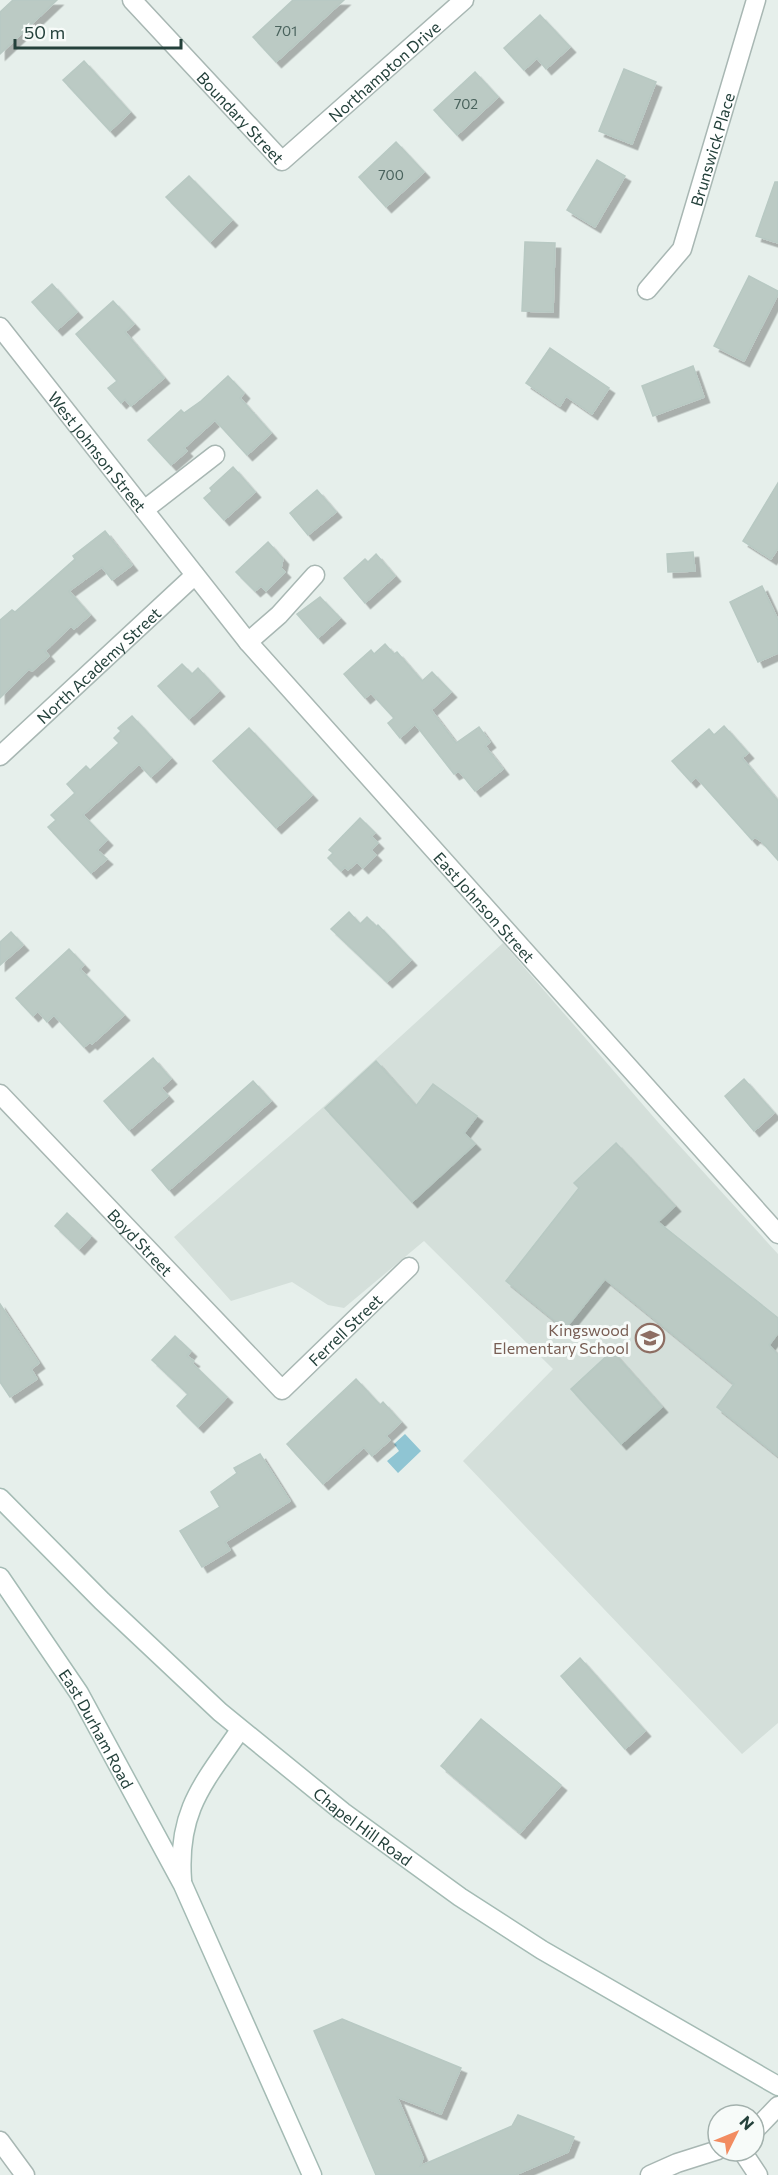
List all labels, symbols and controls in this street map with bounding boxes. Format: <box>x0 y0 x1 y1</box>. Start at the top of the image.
scale bar <box>15 12 182 50</box>
street label: Northampton Drive <box>324 17 443 125</box>
text: 50 m <box>24 21 65 43</box>
house number: 701 <box>275 22 297 39</box>
street label: Boundary Street <box>194 67 289 167</box>
street label: Brunswick Place <box>686 90 737 208</box>
house number: 702 <box>454 95 478 112</box>
house number: 700 <box>378 166 404 183</box>
street label: West Johnson Street <box>45 387 151 515</box>
street label: North Academy Street <box>32 602 164 727</box>
street label: East Johnson Street <box>431 847 539 966</box>
street label: Boyd Street <box>104 1204 177 1279</box>
street label: Ferrell Street <box>304 1289 386 1369</box>
place label: Kingswood Elementary School <box>493 1320 629 1357</box>
school or university icon: Kingswood Elementary School <box>634 1322 666 1354</box>
street label: East Durham Road <box>56 1665 138 1791</box>
street label: Chapel Hill Road <box>310 1783 416 1869</box>
north arrow <box>706 2103 766 2163</box>
text: N <box>736 2112 758 2133</box>

